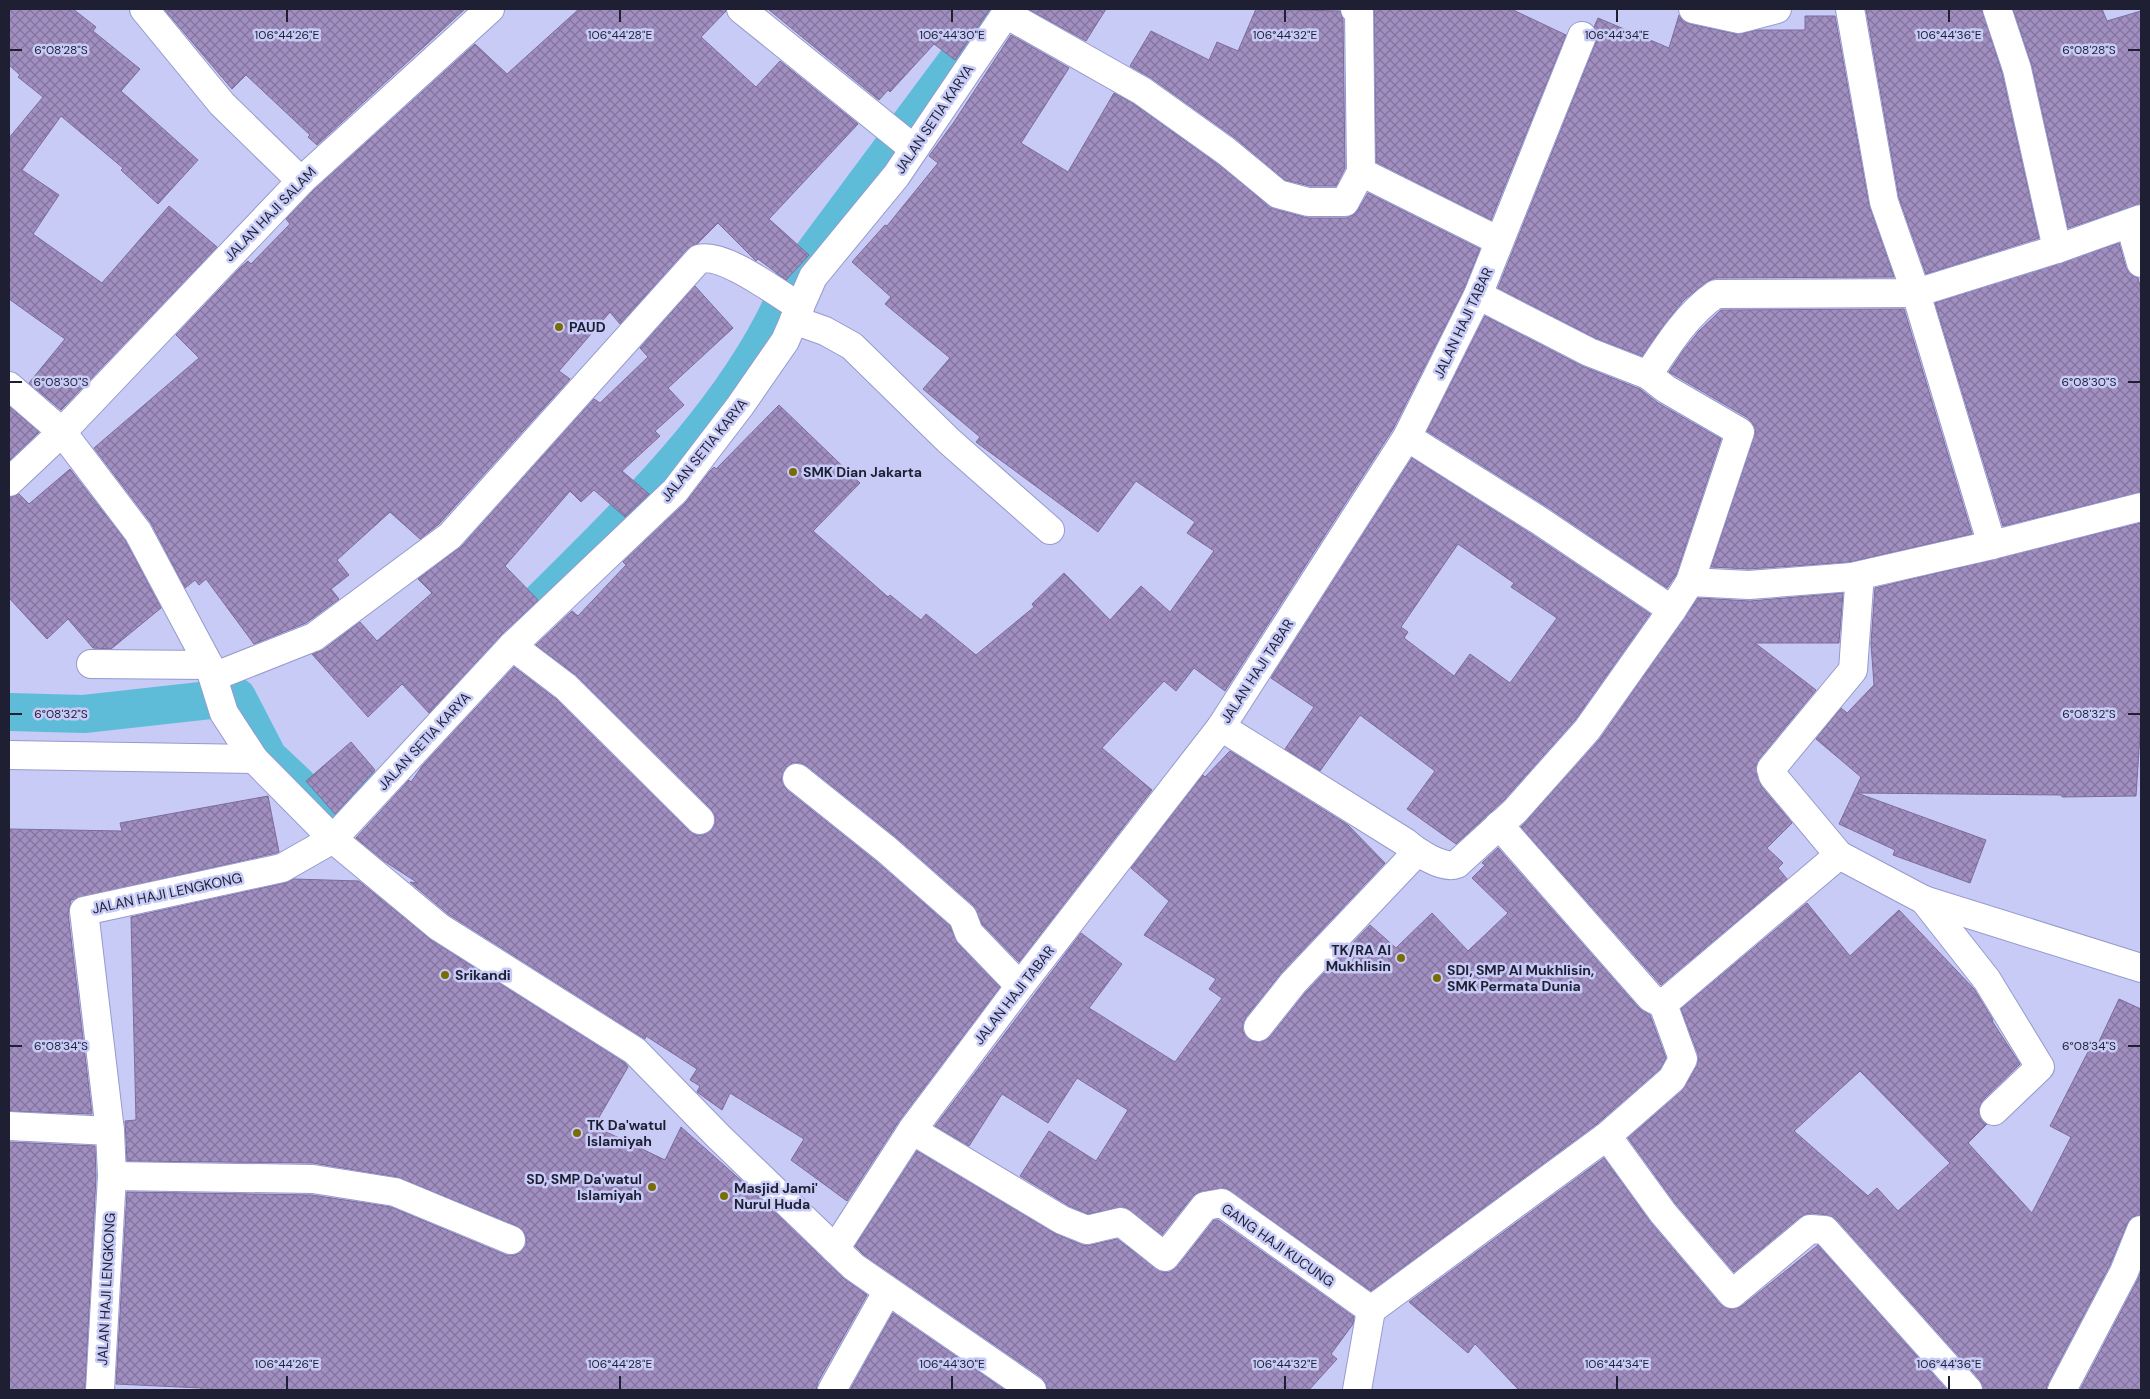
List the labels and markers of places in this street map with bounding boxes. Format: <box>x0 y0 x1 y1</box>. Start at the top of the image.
place label: PAUD <box>569 318 606 336</box>
marker: PAUD <box>553 321 565 333</box>
place label: SMK Dian Jakarta <box>803 463 922 481</box>
marker: SMK Dian Jakarta <box>787 466 799 478</box>
place label: TK/RA Al Mukhlisin <box>1326 941 1391 975</box>
marker: TK/RA Al Mukhlisin <box>1395 952 1407 964</box>
place label: SDI, SMP Al Mukhlisin, SMK Permata Dunia <box>1447 961 1594 995</box>
place label: Srikandi <box>455 966 511 984</box>
marker: Srikandi <box>439 969 451 981</box>
marker: SDI, SMP Al Mukhlisin, SMK Permata Dunia <box>1431 972 1443 984</box>
place label: TK Da'watul Islamiyah <box>587 1116 666 1150</box>
marker: TK Da'watul Islamiyah <box>571 1127 583 1139</box>
place label: SD, SMP Da'watul Islamiyah <box>526 1170 642 1204</box>
place label: Masjid Jami' Nurul Huda <box>734 1179 818 1213</box>
marker: SD, SMP Da'watul Islamiyah <box>646 1181 658 1193</box>
marker: Masjid Jami' Nurul Huda <box>718 1190 730 1202</box>

